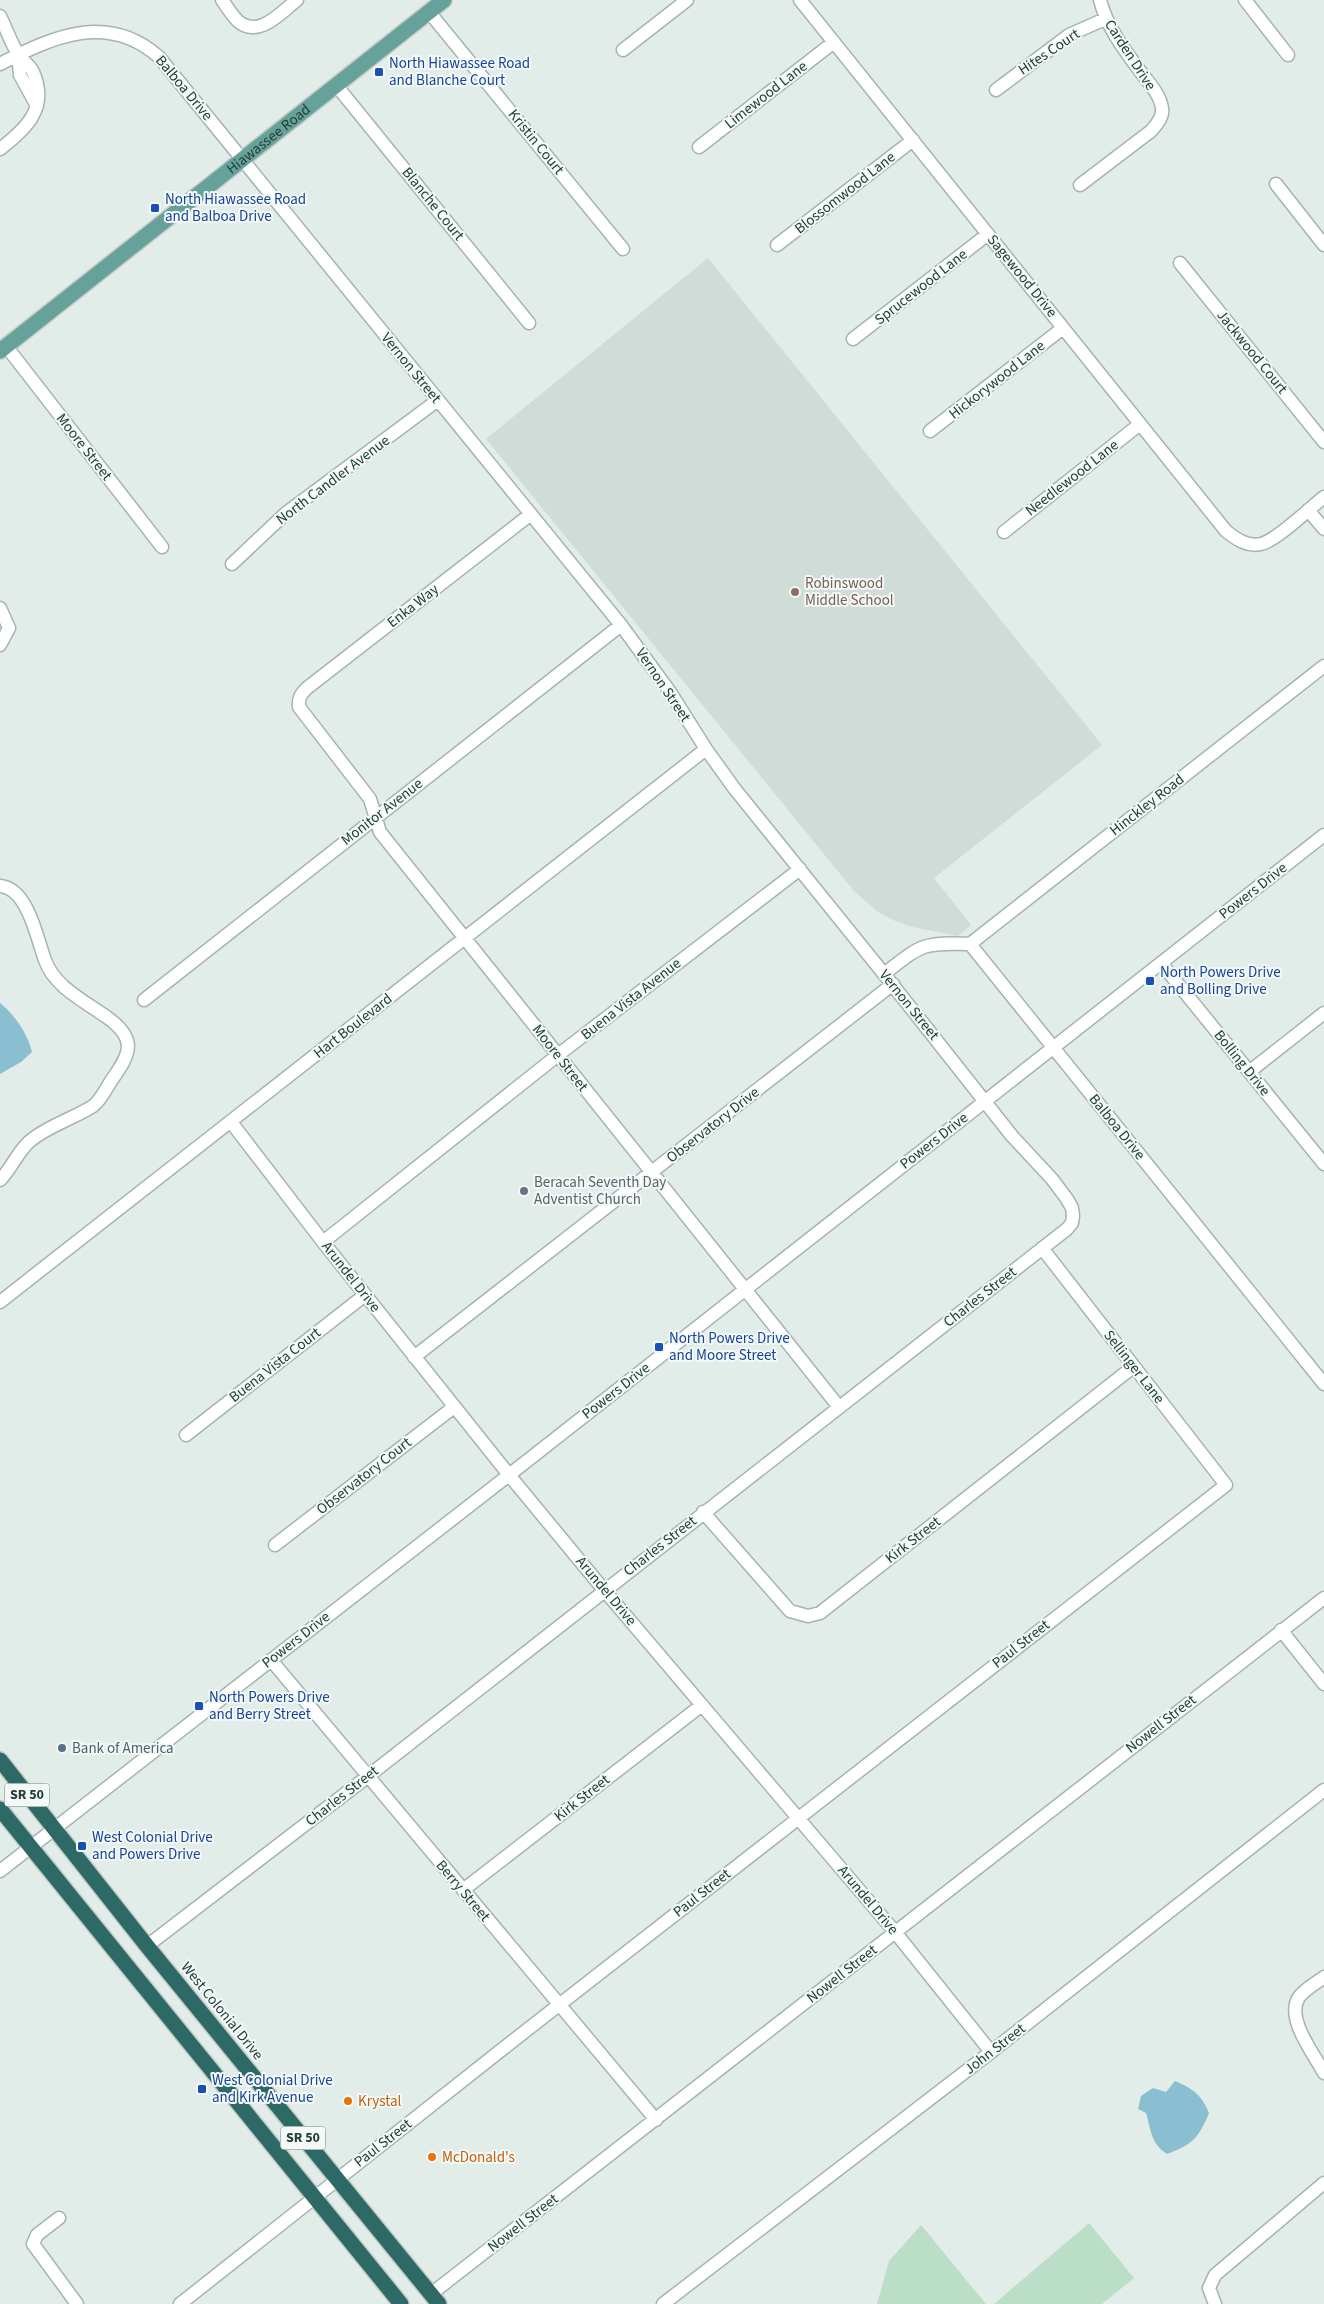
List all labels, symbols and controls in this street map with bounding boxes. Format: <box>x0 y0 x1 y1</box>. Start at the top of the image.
street label: Carden Drive <box>1099 15 1161 95</box>
street label: Hites Court <box>1014 24 1084 80</box>
street label: Balboa Drive <box>150 51 218 125</box>
place label: North Hiawassee Road and Blanche Court <box>389 53 530 91</box>
street label: Limewood Lane <box>720 56 812 134</box>
marker: North Hiawassee Road and Blanche Court <box>373 66 385 78</box>
street label: Hiawassee Road <box>222 99 315 179</box>
street label: Kristin Court <box>503 105 569 179</box>
street label: Blossomwood Lane <box>790 147 900 239</box>
street label: Blanche Court <box>397 163 469 245</box>
place label: North Hiawassee Road and Balboa Drive <box>165 189 306 227</box>
marker: North Hiawassee Road and Balboa Drive <box>149 202 161 214</box>
street label: Sagewood Drive <box>982 230 1062 322</box>
street label: Sprucewood Lane <box>870 244 972 330</box>
street label: Jackwood Court <box>1212 306 1292 398</box>
street label: Vernon Street <box>376 328 446 408</box>
street label: Hickorywood Lane <box>944 336 1050 424</box>
street label: Moore Street <box>51 409 117 485</box>
street label: North Candler Avenue <box>272 430 394 530</box>
street label: Needlewood Lane <box>1021 435 1123 521</box>
place label: Robinswood Middle School <box>805 573 894 611</box>
street label: Enka Way <box>383 579 443 633</box>
marker: Robinswood Middle School <box>789 586 801 598</box>
street label: Vernon Street <box>630 644 696 726</box>
street label: Hinckley Road <box>1105 769 1189 841</box>
street label: Monitor Avenue <box>337 773 427 851</box>
street label: Powers Drive <box>1214 858 1292 924</box>
street label: Buena Vista Avenue <box>576 953 686 1045</box>
place label: North Powers Drive and Bolling Drive <box>1160 962 1281 1000</box>
street label: Vernon Street <box>874 965 944 1045</box>
marker: North Powers Drive and Bolling Drive <box>1144 975 1156 987</box>
street label: Hart Boulevard <box>309 989 397 1063</box>
street label: Moore Street <box>527 1020 593 1096</box>
street label: Bolling Drive <box>1209 1025 1275 1101</box>
street label: Observatory Drive <box>662 1082 764 1168</box>
street label: Balboa Drive <box>1084 1090 1150 1164</box>
street label: Powers Drive <box>895 1108 973 1174</box>
place label: Beracah Seventh Day Adventist Church <box>534 1172 666 1210</box>
marker: Beracah Seventh Day Adventist Church <box>518 1185 530 1197</box>
street label: Arundel Drive <box>317 1237 385 1317</box>
street label: Charles Street <box>939 1262 1021 1332</box>
street label: Buena Vista Court <box>225 1323 325 1407</box>
street label: Sellinger Lane <box>1098 1326 1170 1408</box>
place label: North Powers Drive and Moore Street <box>669 1328 790 1366</box>
marker: North Powers Drive and Moore Street <box>653 1341 665 1353</box>
street label: Powers Drive <box>577 1358 655 1424</box>
street label: Observatory Court <box>312 1432 416 1520</box>
street label: Charles Street <box>619 1511 701 1581</box>
street label: Kirk Street <box>881 1512 945 1568</box>
street label: Arundel Drive <box>571 1552 641 1630</box>
street label: Powers Drive <box>257 1607 335 1673</box>
street label: Paul Street <box>988 1615 1054 1673</box>
place label: North Powers Drive and Berry Street <box>209 1687 330 1725</box>
street label: Nowell Street <box>1121 1690 1201 1758</box>
marker: North Powers Drive and Berry Street <box>193 1700 205 1712</box>
place label: Bank of America <box>72 1738 174 1759</box>
marker: Bank of America <box>56 1742 68 1754</box>
street label: Charles Street <box>301 1761 383 1831</box>
street label: Kirk Street <box>550 1770 614 1826</box>
road number: SR 50 <box>5 1784 50 1806</box>
place label: West Colonial Drive and Powers Drive <box>92 1827 213 1865</box>
marker: West Colonial Drive and Powers Drive <box>76 1840 88 1852</box>
street label: Berry Street <box>431 1856 495 1926</box>
street label: Arundel Drive <box>833 1861 903 1939</box>
street label: Paul Street <box>669 1864 735 1922</box>
street label: Nowell Street <box>802 1940 882 2008</box>
street label: West Colonial Drive <box>176 1957 268 2065</box>
street label: John Street <box>960 2018 1030 2080</box>
place label: West Colonial Drive and Kirk Avenue <box>212 2070 333 2108</box>
marker: West Colonial Drive and Kirk Avenue <box>196 2083 208 2095</box>
place label: Krystal <box>358 2091 402 2112</box>
marker: Krystal <box>342 2095 354 2107</box>
street label: Paul Street <box>350 2114 416 2172</box>
road number: SR 50 <box>280 2126 326 2150</box>
place label: McDonald's <box>442 2147 515 2168</box>
marker: McDonald's <box>426 2151 438 2163</box>
street label: Nowell Street <box>483 2189 563 2257</box>

